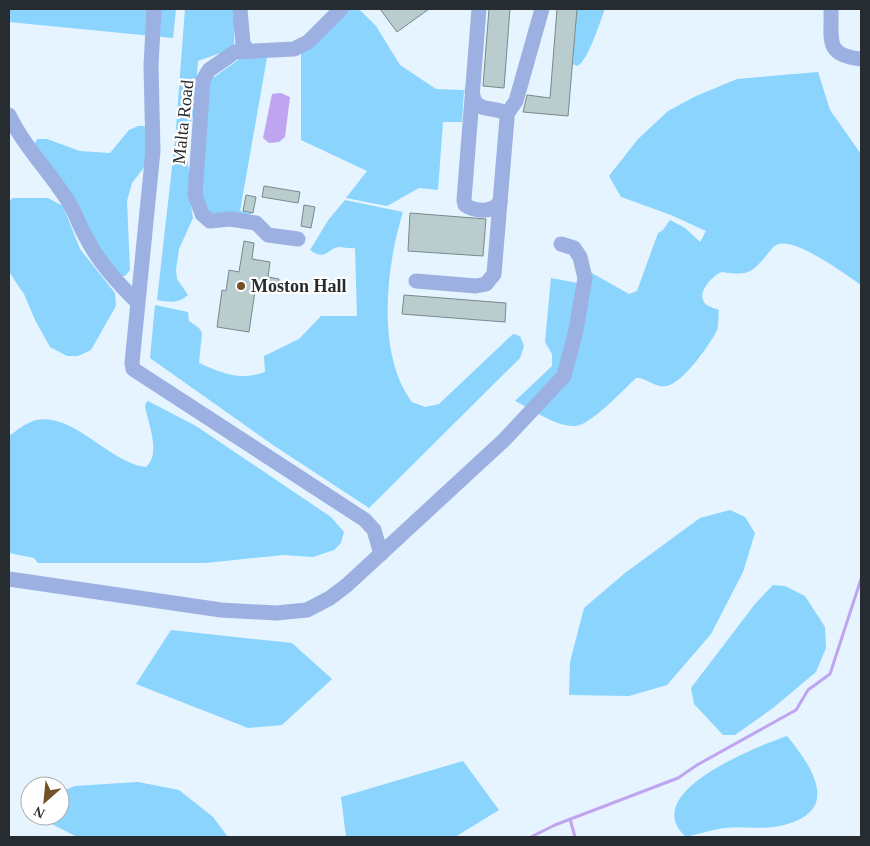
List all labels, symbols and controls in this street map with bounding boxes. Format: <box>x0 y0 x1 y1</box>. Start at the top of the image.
street label: Malta Road <box>169 79 197 165</box>
place label: Moston Hall <box>251 276 347 296</box>
marker: Moston Hall <box>235 280 247 292</box>
north arrow <box>20 776 70 826</box>
text: N <box>31 803 47 821</box>

